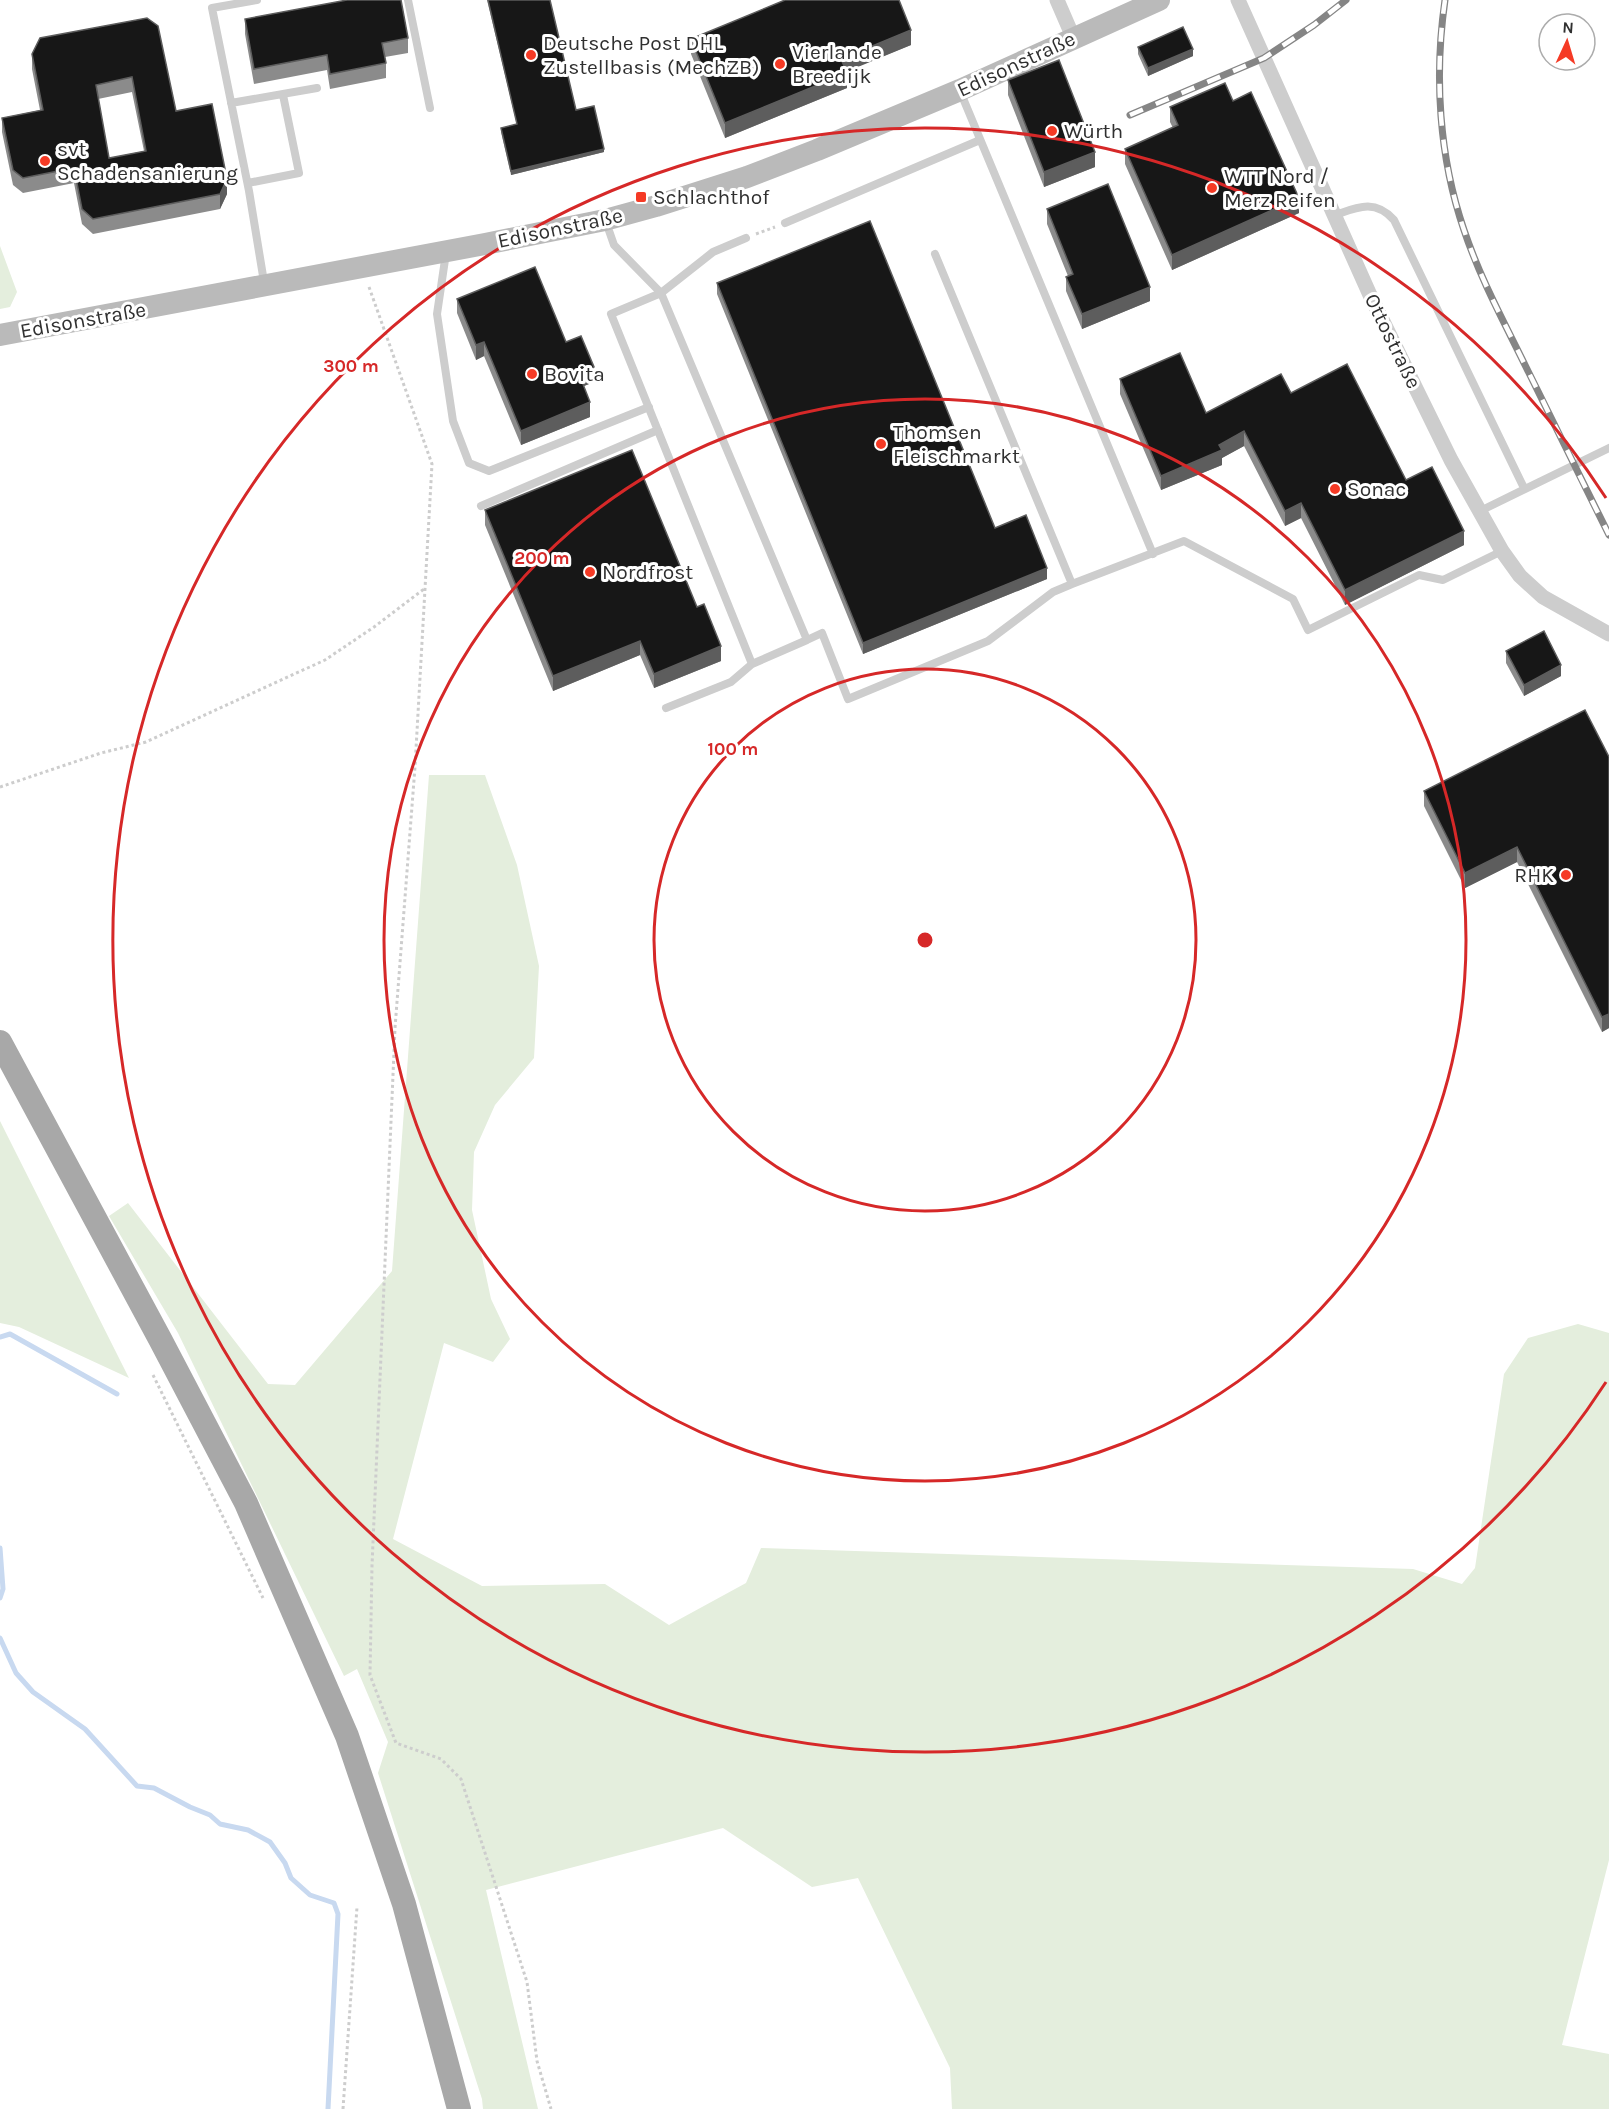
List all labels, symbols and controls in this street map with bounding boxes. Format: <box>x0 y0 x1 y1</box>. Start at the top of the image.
north arrow <box>1537 12 1597 72</box>
text: N <box>1562 18 1574 37</box>
street label: Edisonstraße <box>953 26 1079 102</box>
place label: Deutsche Post DHL Zustellbasis (MechZB) <box>543 31 759 79</box>
place label: Vierlande Breedijk <box>792 40 882 88</box>
marker: Deutsche Post DHL Zustellbasis (MechZB) <box>524 48 538 62</box>
marker: Vierlande Breedijk <box>773 57 787 71</box>
place label: Würth <box>1064 119 1123 143</box>
marker: Würth <box>1045 124 1059 138</box>
place label: svt Schadensanierung <box>57 137 238 185</box>
marker: svt Schadensanierung <box>38 154 52 168</box>
place label: WTT Nord / Merz Reifen <box>1224 164 1336 212</box>
marker: WTT Nord / Merz Reifen <box>1205 181 1219 195</box>
place label: Schlachthof <box>653 185 770 209</box>
marker: Schlachthof <box>634 190 648 204</box>
street label: Edisonstraße <box>495 203 625 253</box>
street label: Ottostraße <box>1360 290 1426 392</box>
street label: Edisonstraße <box>18 297 148 343</box>
text: 300 m <box>323 355 379 377</box>
place label: Bovita <box>544 362 605 386</box>
marker: Bovita <box>525 367 539 381</box>
place label: Thomsen Fleischmarkt <box>893 420 1020 468</box>
marker: Thomsen Fleischmarkt <box>874 437 888 451</box>
place label: Sonac <box>1347 477 1406 501</box>
marker: Sonac <box>1328 482 1342 496</box>
text: 200 m <box>514 547 570 569</box>
place label: Nordfrost <box>602 560 693 584</box>
marker: Nordfrost <box>583 565 597 579</box>
text: 100 m <box>708 738 758 760</box>
place label: RHK <box>1514 863 1554 887</box>
marker: RHK <box>1559 868 1573 882</box>
centre of rings <box>915 930 935 950</box>

